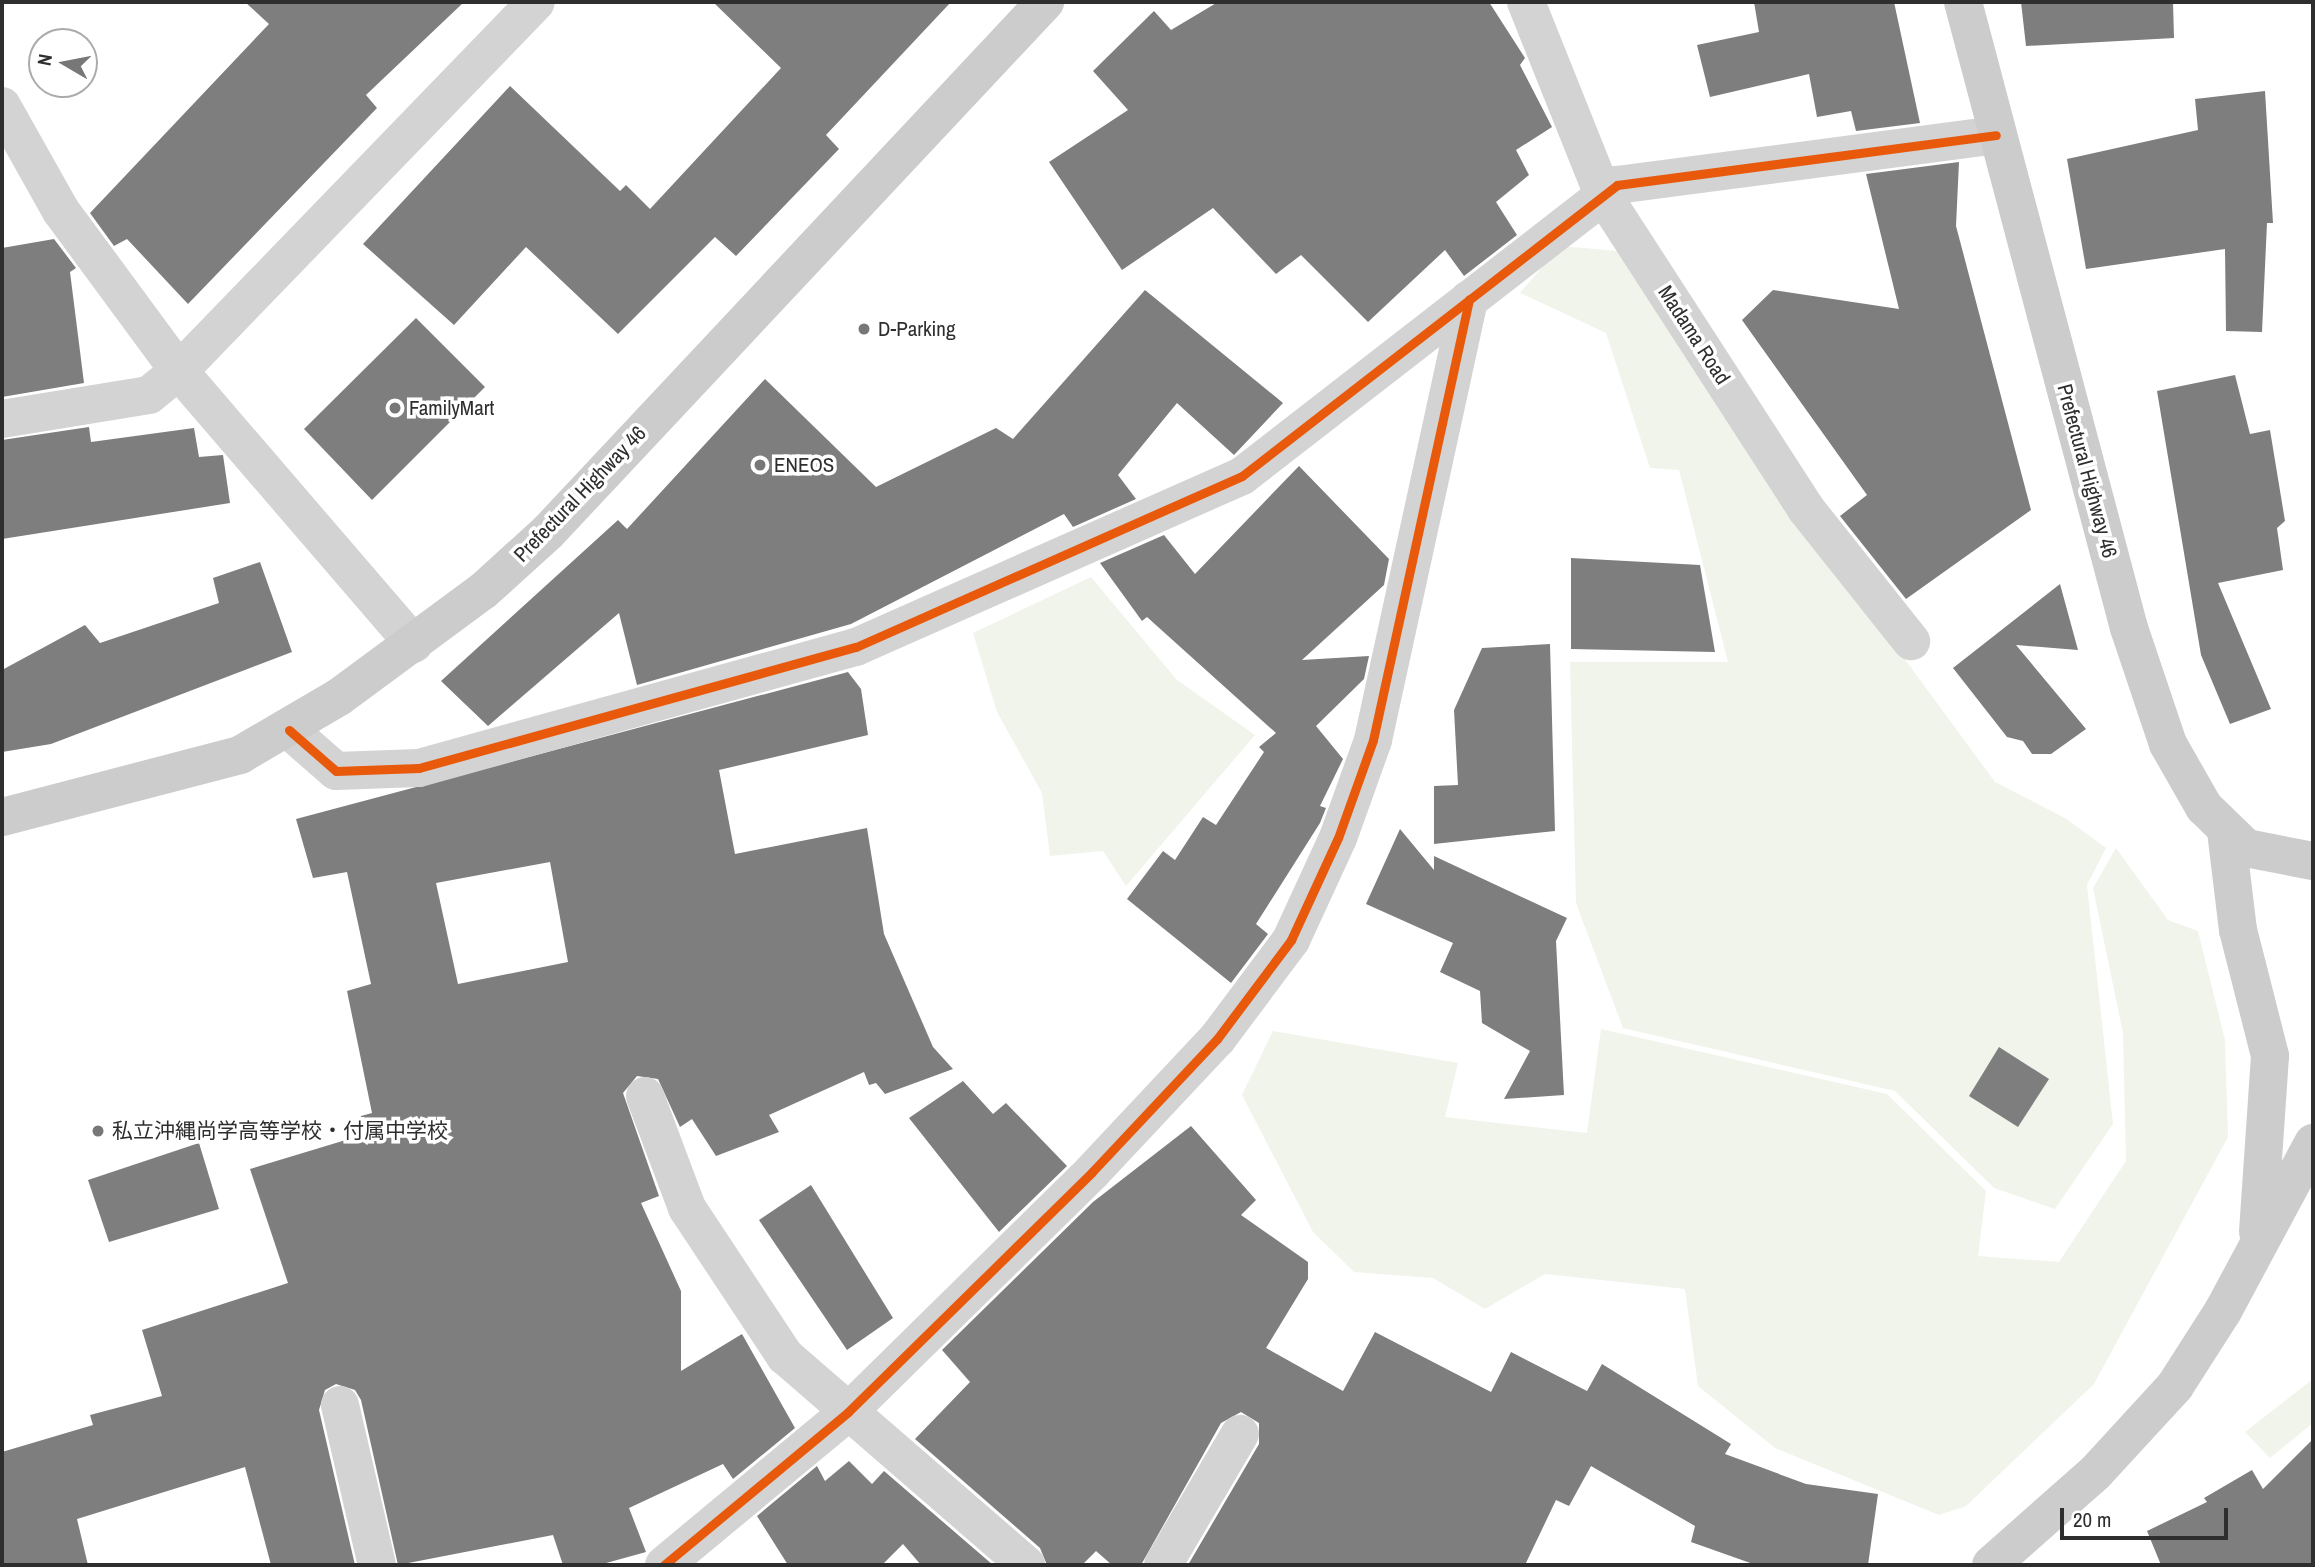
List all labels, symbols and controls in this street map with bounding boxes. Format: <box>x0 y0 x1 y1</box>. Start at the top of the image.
north arrow <box>28 28 98 98</box>
text: N <box>31 52 58 67</box>
street label: Madama Road <box>1653 281 1735 389</box>
place label: D-Parking <box>878 316 956 342</box>
marker: D-Parking <box>856 321 872 337</box>
street label: Prefectural Highway 46 <box>2052 381 2122 561</box>
place label: FamilyMart <box>409 395 494 421</box>
marker: FamilyMart <box>387 400 403 416</box>
street label: Prefectural Highway 46 <box>509 421 651 567</box>
place label: ENEOS <box>774 452 834 478</box>
marker: ENEOS <box>752 457 768 473</box>
place label: 私立沖縄尚学高等学校・付属中学校 <box>112 1118 448 1144</box>
marker: 私立沖縄尚学高等学校・付属中学校 <box>90 1123 106 1139</box>
scale bar <box>2063 1494 2231 1538</box>
text: 20 m <box>2073 1505 2111 1534</box>

